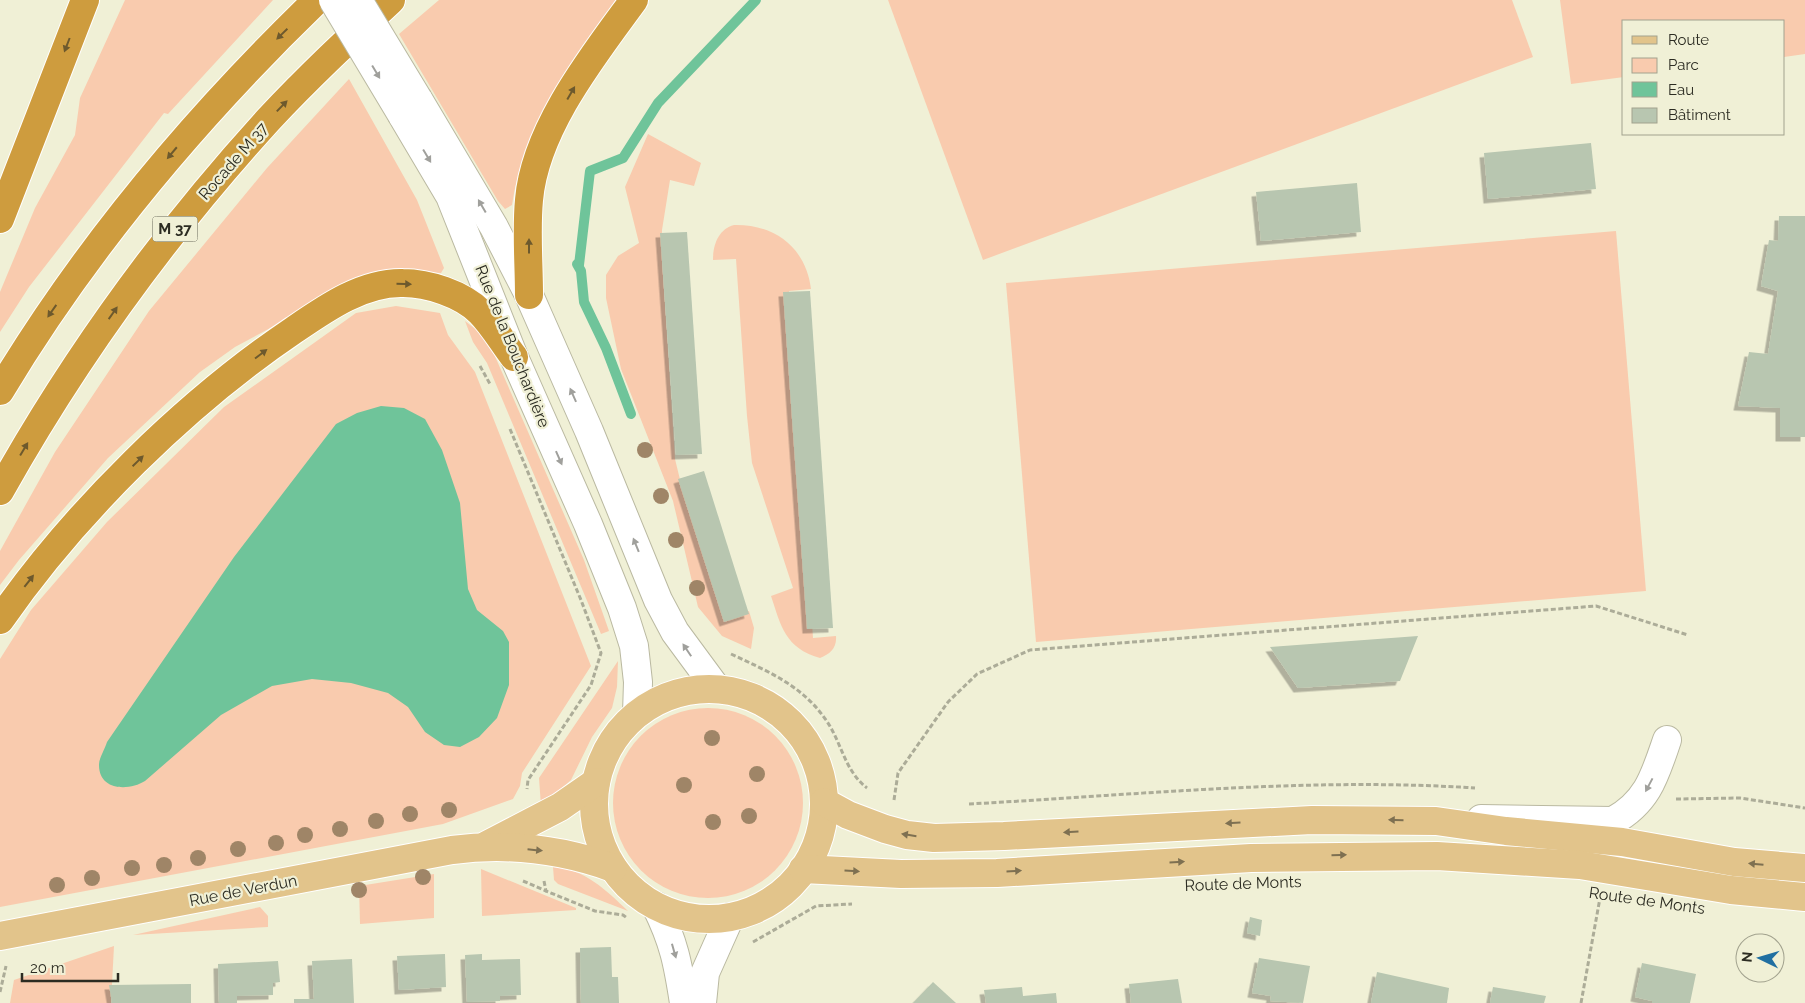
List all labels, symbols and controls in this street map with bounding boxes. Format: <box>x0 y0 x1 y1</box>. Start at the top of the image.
legend <box>1622 20 1785 135</box>
one-way arrow <box>276 28 288 40</box>
text: Route <box>1668 31 1709 49</box>
one-way arrow <box>63 38 70 53</box>
text: Parc <box>1668 56 1699 74</box>
one-way arrow <box>371 65 380 78</box>
text: Eau <box>1668 81 1694 99</box>
one-way arrow <box>566 86 575 99</box>
one-way arrow <box>276 100 288 112</box>
text: Bâtiment <box>1668 106 1731 124</box>
street label: Rocade M 37 <box>195 119 272 204</box>
one-way arrow <box>166 147 177 160</box>
one-way arrow <box>422 150 431 163</box>
one-way arrow <box>477 199 486 213</box>
road number: M 37 <box>152 216 198 242</box>
one-way arrow <box>525 238 533 254</box>
street label: Rue de la Bouchardière <box>471 262 554 430</box>
one-way arrow <box>396 280 412 288</box>
one-way arrow <box>47 304 57 317</box>
one-way arrow <box>108 306 118 319</box>
one-way arrow <box>254 349 268 359</box>
one-way arrow <box>569 388 577 402</box>
one-way arrow <box>20 442 29 455</box>
one-way arrow <box>556 451 564 465</box>
one-way arrow <box>132 455 144 467</box>
one-way arrow <box>631 538 639 553</box>
one-way arrow <box>24 575 35 588</box>
one-way arrow <box>683 643 692 656</box>
one-way arrow <box>1645 778 1654 792</box>
one-way arrow <box>1388 816 1404 824</box>
one-way arrow <box>1225 820 1241 828</box>
one-way arrow <box>1063 829 1079 837</box>
one-way arrow <box>901 830 917 838</box>
one-way arrow <box>528 846 544 854</box>
one-way arrow <box>1331 851 1347 859</box>
one-way arrow <box>1169 857 1185 865</box>
one-way arrow <box>1748 860 1764 868</box>
one-way arrow <box>1007 867 1023 875</box>
one-way arrow <box>844 868 860 876</box>
street label: Rue de Verdun <box>188 871 299 910</box>
street label: Route de Monts <box>1184 872 1302 895</box>
street label: Route de Monts <box>1588 883 1706 918</box>
north arrow <box>1735 933 1785 983</box>
one-way arrow <box>671 944 679 959</box>
scale bar <box>22 950 119 982</box>
text: N <box>1739 951 1755 963</box>
text: 20 m <box>30 959 65 977</box>

